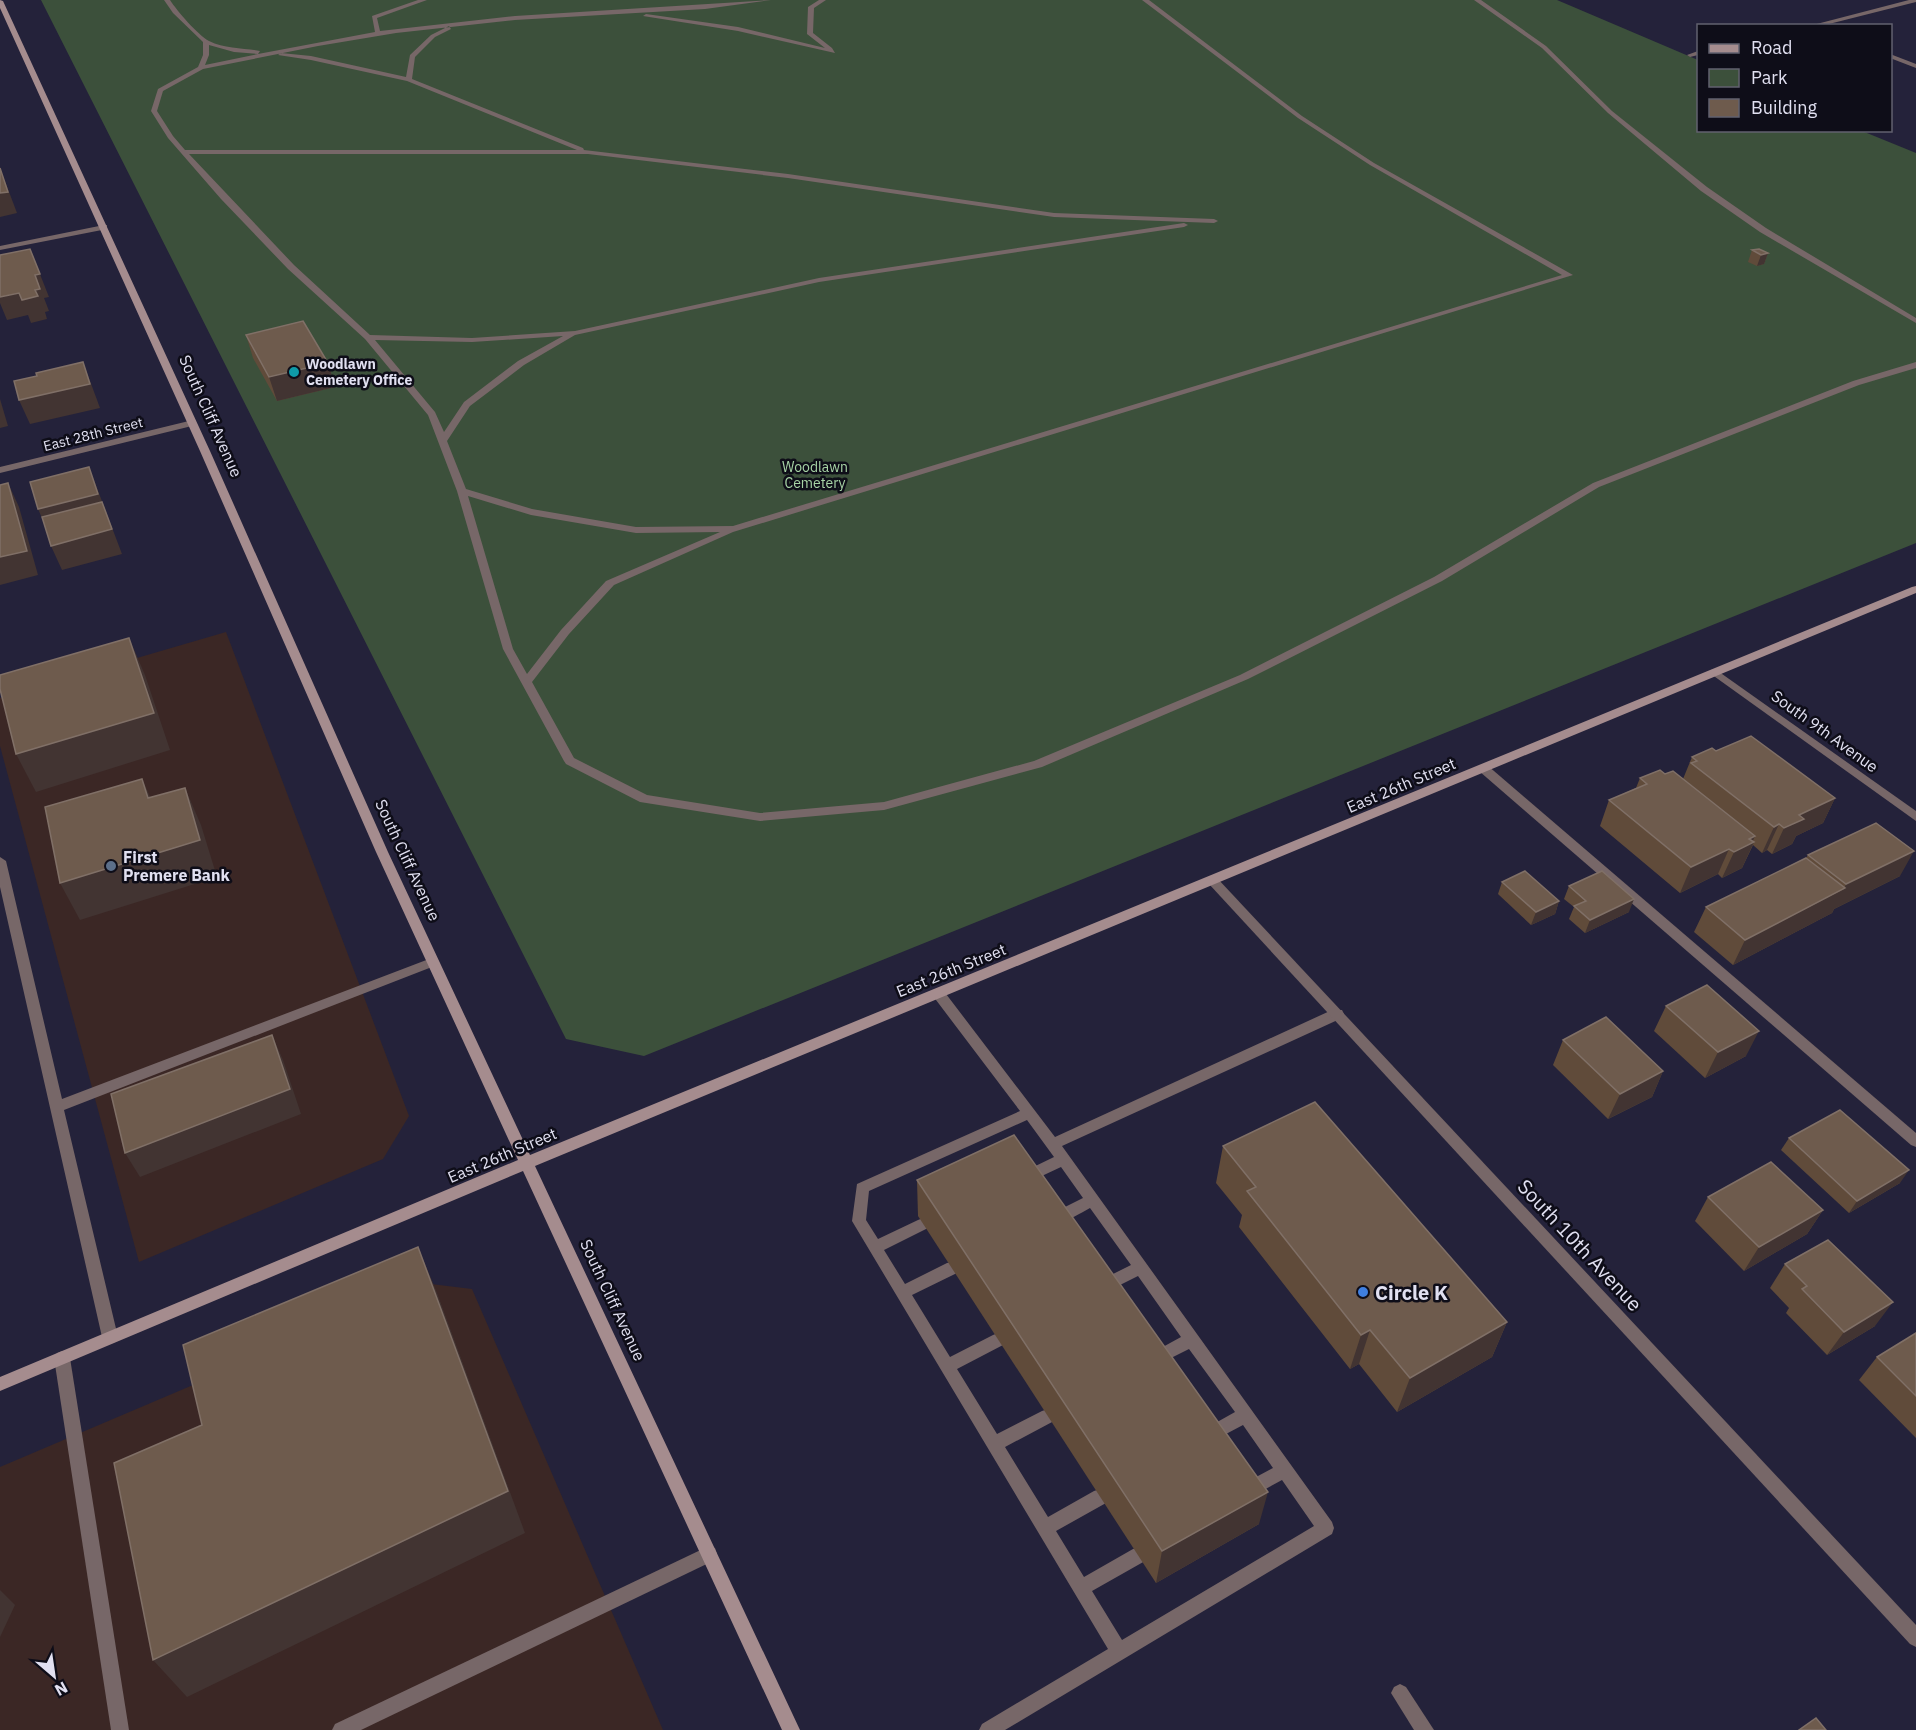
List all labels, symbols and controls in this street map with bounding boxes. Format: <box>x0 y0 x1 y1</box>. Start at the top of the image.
legend <box>1697 24 1892 132</box>
text: Road <box>1751 36 1792 59</box>
text: Park <box>1751 66 1788 89</box>
text: Building <box>1751 96 1818 119</box>
street label: South Cliff Avenue <box>175 352 247 480</box>
place label: Woodlawn Cemetery Office <box>306 355 412 389</box>
marker: Woodlawn Cemetery Office <box>287 365 301 379</box>
street label: East 28th Street <box>41 413 145 455</box>
park label: Woodlawn Cemetery <box>782 458 848 492</box>
street label: South 9th Avenue <box>1768 685 1883 777</box>
street label: East 26th Street <box>1343 753 1459 817</box>
street label: South Cliff Avenue <box>371 796 445 924</box>
place label: First Premere Bank <box>123 847 230 885</box>
marker: First Premere Bank <box>104 859 118 873</box>
street label: East 26th Street <box>893 939 1009 1001</box>
street label: East 26th Street <box>444 1123 560 1187</box>
street label: South 10th Avenue <box>1512 1173 1648 1317</box>
street label: South Cliff Avenue <box>576 1236 650 1364</box>
place label: Circle K <box>1375 1279 1448 1306</box>
marker: Circle K <box>1356 1285 1370 1299</box>
north arrow <box>24 1646 84 1706</box>
text: N <box>51 1678 71 1701</box>

